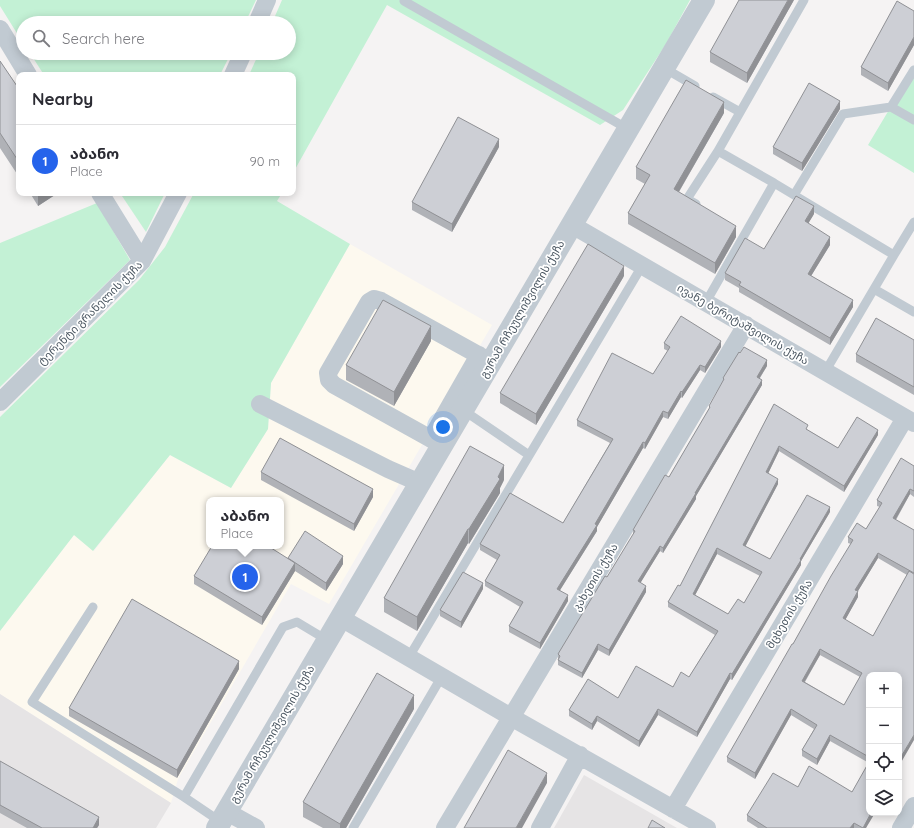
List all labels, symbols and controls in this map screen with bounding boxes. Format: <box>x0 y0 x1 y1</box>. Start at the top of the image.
search box <box>16 16 296 60</box>
icon: search <box>30 27 52 49</box>
text: Search here <box>62 29 145 48</box>
text: Nearby <box>32 88 93 109</box>
text: აბანო <box>70 144 119 163</box>
text: 1 <box>42 153 48 169</box>
text: 90 m <box>250 153 280 169</box>
text: Place <box>70 163 103 179</box>
street label: გურამ რჩეულიშვილის ქუჩა <box>477 237 567 381</box>
street label: ტერენტი გრანელის ქუჩა <box>35 258 145 368</box>
street label: ივანე ბერიტაშვილის ქუჩა <box>675 280 811 368</box>
your location <box>433 417 453 437</box>
popup <box>206 497 284 549</box>
text: აბანო <box>220 506 270 525</box>
text: Place <box>220 525 253 541</box>
street label: კახეთის ქუჩა <box>569 541 621 613</box>
pin: 1 <box>232 562 258 592</box>
street label: მცხეთის ქუჩა <box>763 577 815 651</box>
street label: გურამ რჩეულიშვილის ქუჩა <box>227 662 317 806</box>
map controls <box>866 672 902 816</box>
button: + <box>866 672 902 708</box>
button: − <box>866 708 902 744</box>
button: locate <box>866 744 902 780</box>
button: layers <box>866 780 902 816</box>

